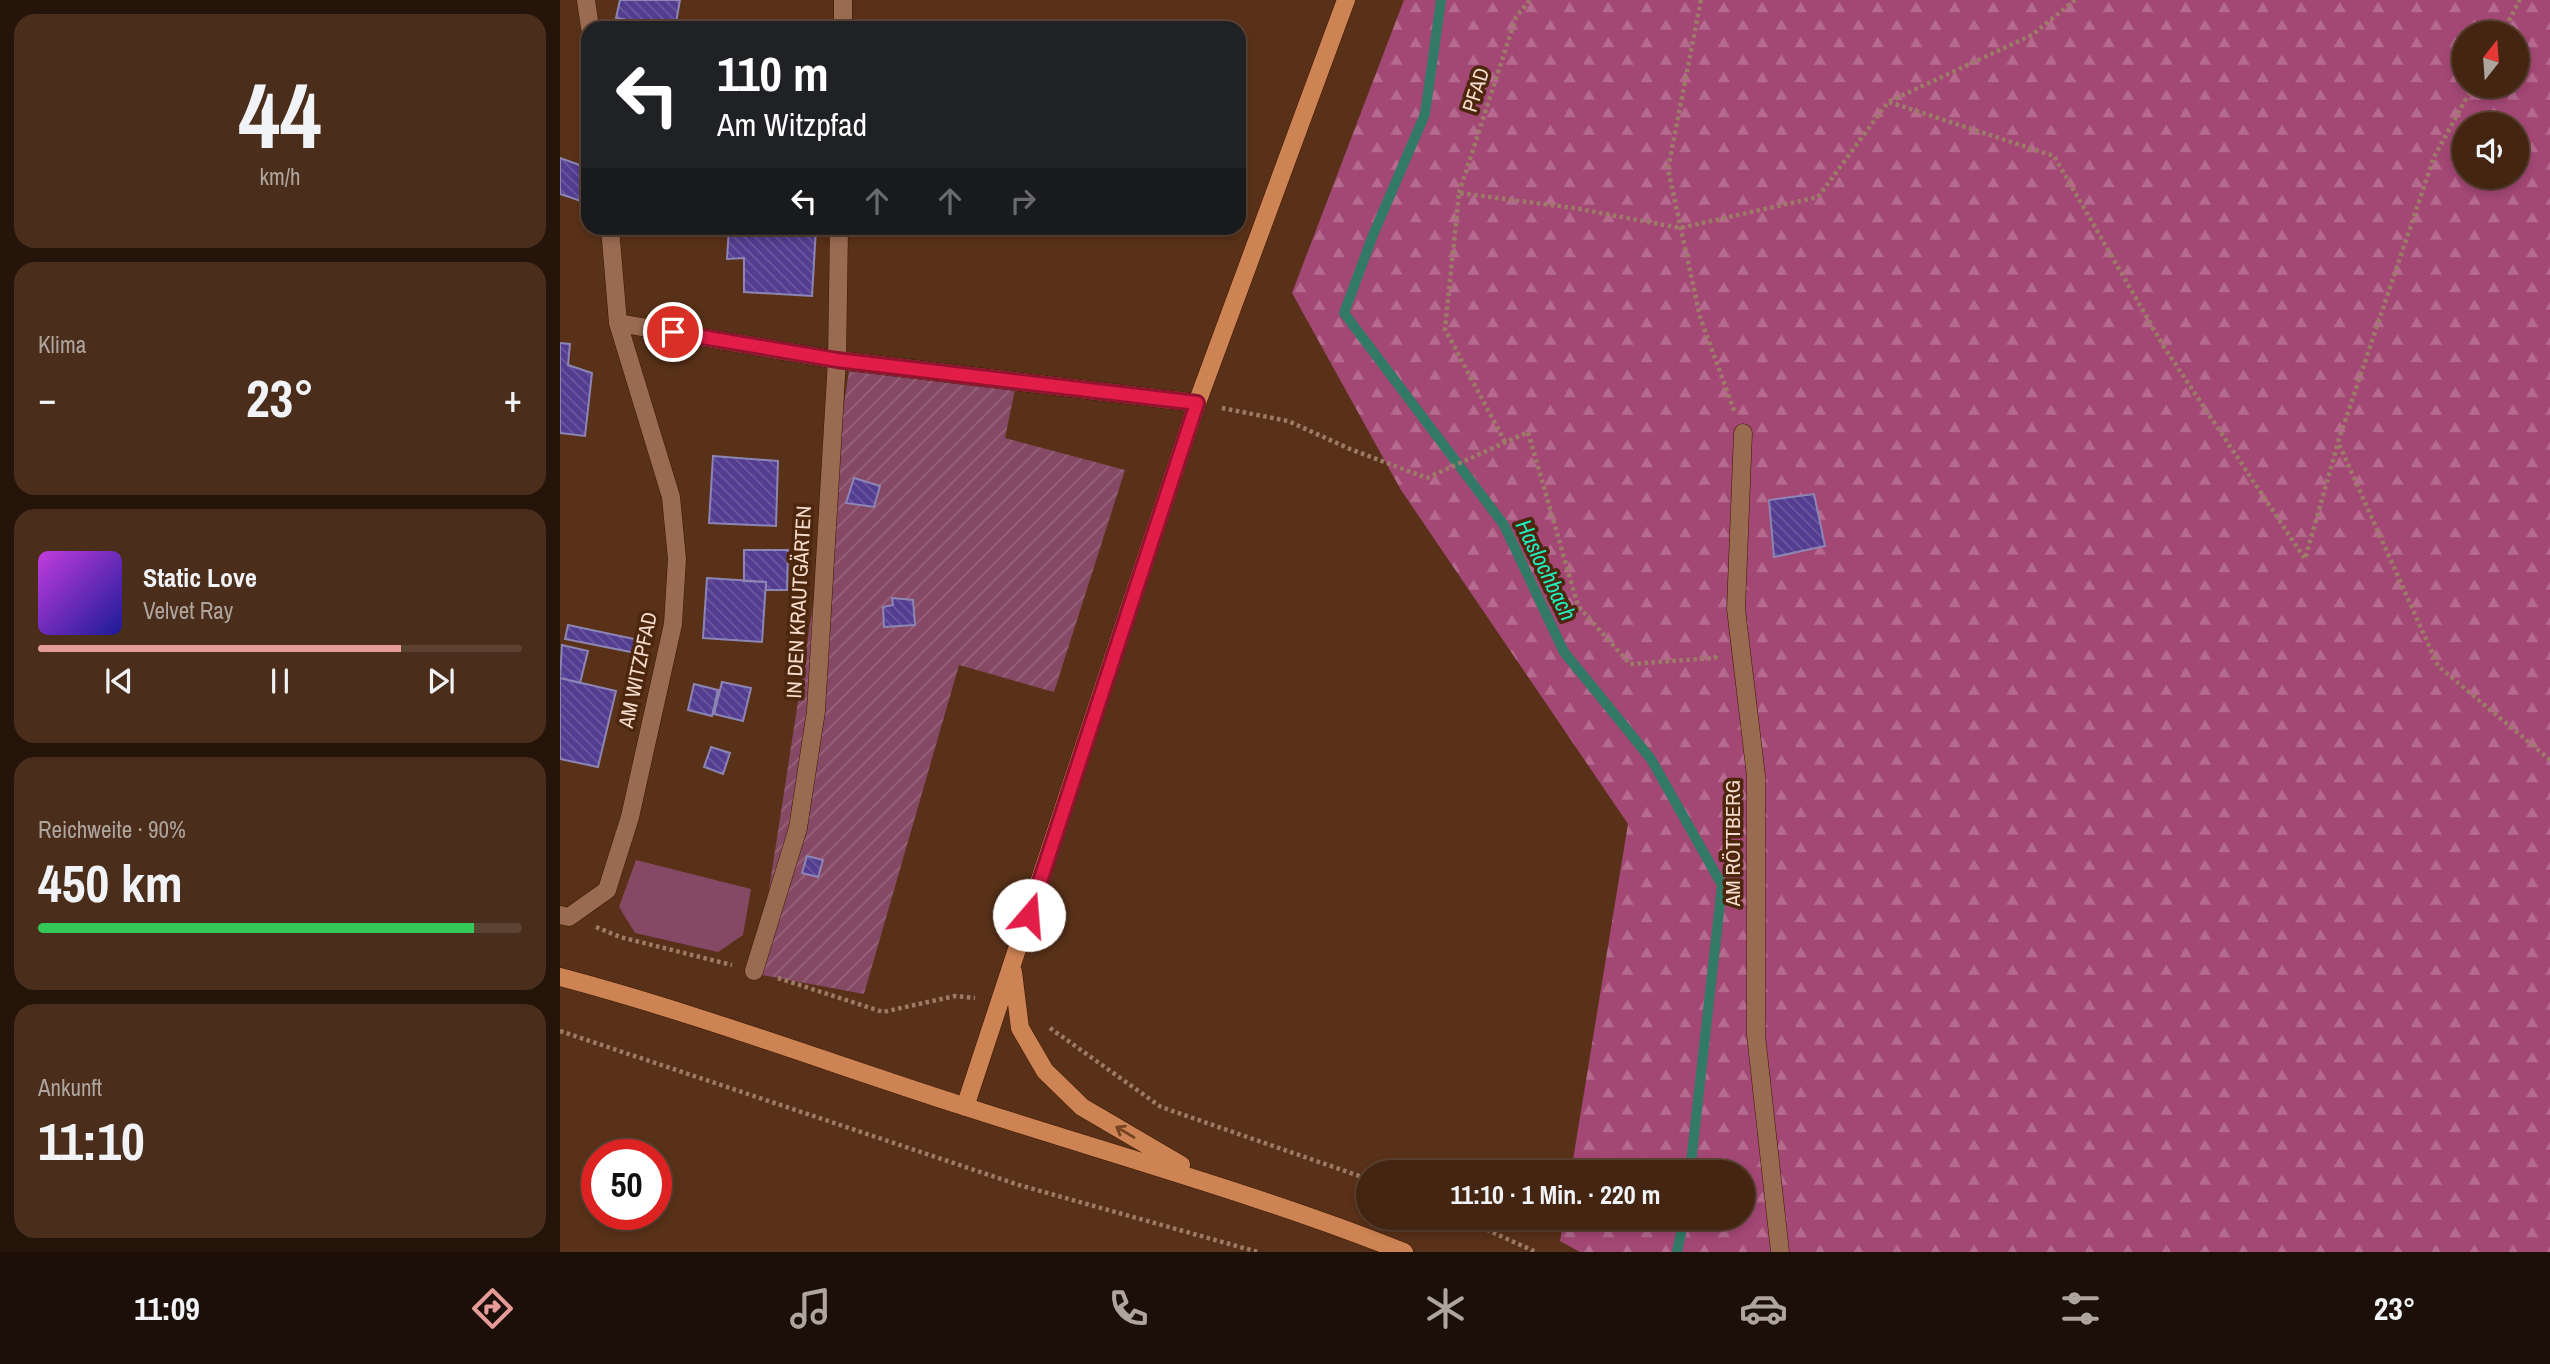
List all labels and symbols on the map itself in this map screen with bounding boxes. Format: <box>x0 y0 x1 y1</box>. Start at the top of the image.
north arrow <box>2452 21 2529 98</box>
street label: PFAD <box>1455 64 1496 116</box>
pin <box>643 302 703 362</box>
street label: IN DEN KRAUTGÄRTEN <box>779 505 818 699</box>
water label: Haslochbach <box>1509 514 1584 626</box>
street label: AM WITZPFAD <box>611 609 664 731</box>
street label: AM RÖTTBERG <box>1718 780 1747 907</box>
position arrow <box>992 878 1066 952</box>
one-way arrow <box>1116 1125 1136 1139</box>
speed limit sign: 50 <box>581 1139 672 1230</box>

